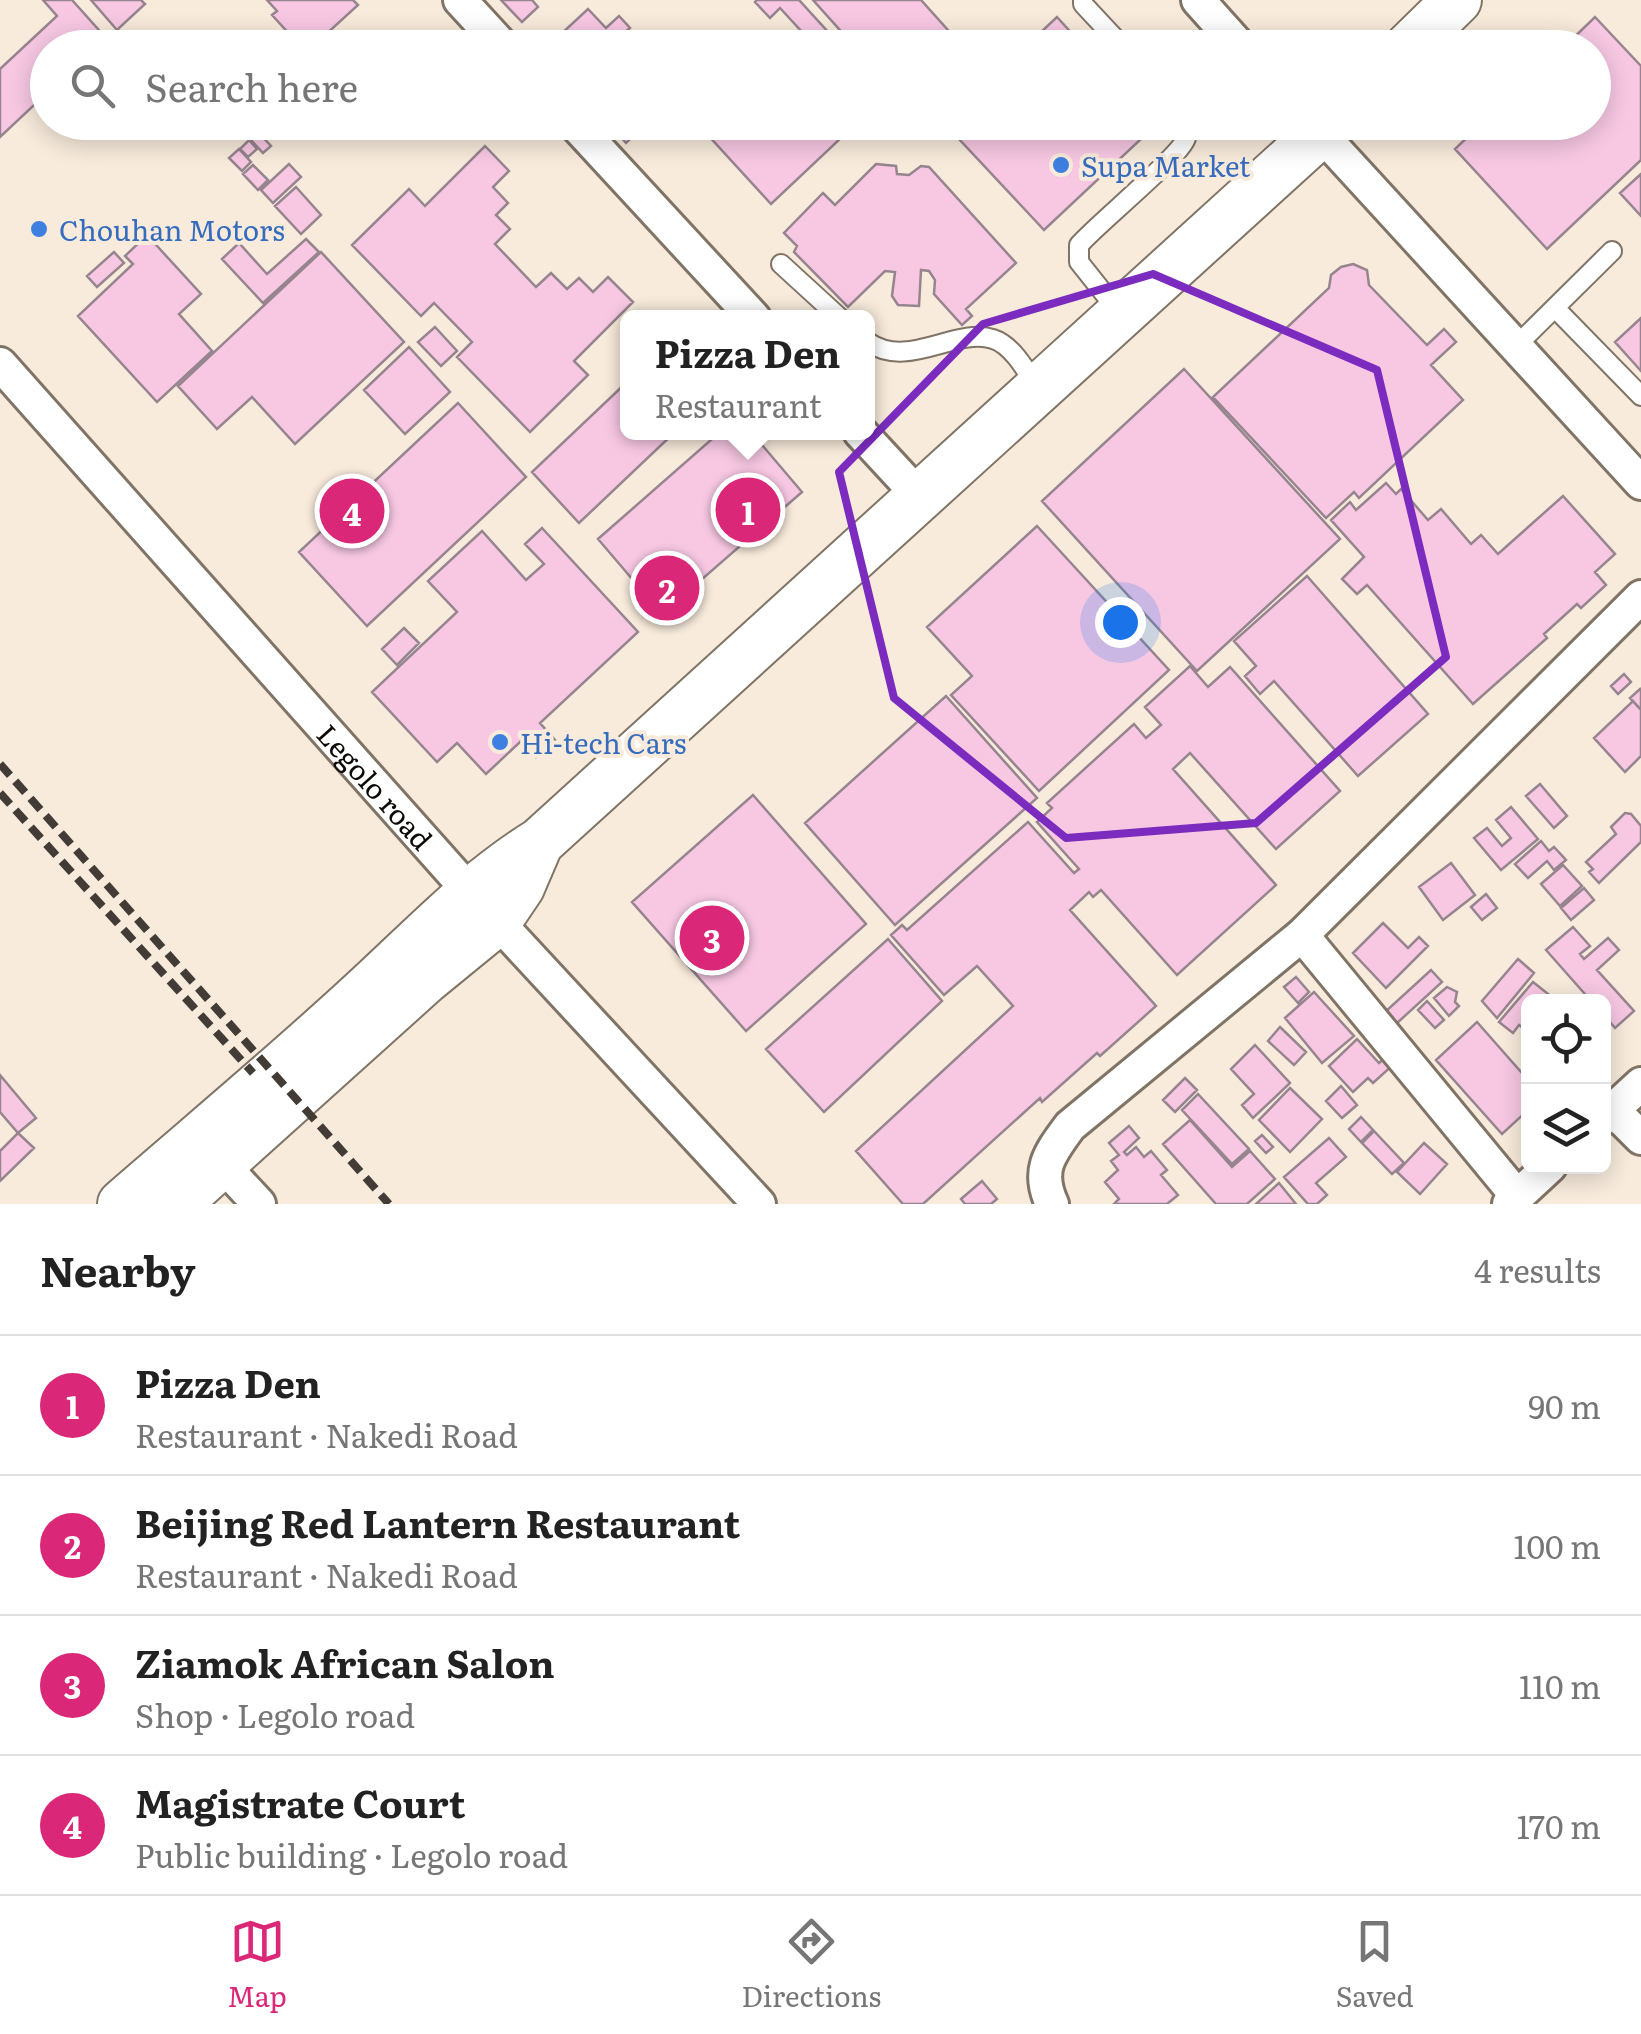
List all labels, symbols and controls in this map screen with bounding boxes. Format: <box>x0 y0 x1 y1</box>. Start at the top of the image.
search box <box>30 30 1611 140</box>
text: Search here <box>145 57 358 114</box>
icon: search <box>65 58 120 113</box>
place label: Supa Market <box>1081 144 1251 186</box>
marker: Supa Market <box>1050 154 1072 176</box>
place label: Chouhan Motors <box>59 208 285 250</box>
marker: Chouhan Motors <box>28 218 50 240</box>
popup <box>620 310 875 440</box>
text: Pizza Den <box>655 323 840 380</box>
text: Restaurant <box>655 380 822 428</box>
pin: 1 <box>716 472 780 548</box>
pin: 4 <box>320 474 384 548</box>
pin: 2 <box>634 550 700 626</box>
your location <box>1095 597 1146 648</box>
street label: Legolo road <box>308 714 443 858</box>
place label: Hi-tech Cars <box>520 721 686 763</box>
marker: Hi-tech Cars <box>489 731 511 753</box>
pin: 3 <box>680 900 744 976</box>
map controls <box>1521 994 1611 1174</box>
button: locate <box>1521 994 1611 1084</box>
button: layers <box>1521 1084 1611 1174</box>
text: Nearby <box>40 1238 196 1300</box>
text: 4 results <box>1474 1245 1601 1293</box>
text: Pizza Den <box>135 1353 321 1410</box>
text: 1 <box>66 1381 79 1429</box>
text: 90 m <box>1528 1381 1601 1429</box>
text: Restaurant · Nakedi Road <box>135 1410 518 1458</box>
text: Beijing Red Lantern Restaurant <box>135 1493 740 1550</box>
text: 2 <box>64 1521 81 1569</box>
text: 100 m <box>1514 1521 1601 1569</box>
text: Restaurant · Nakedi Road <box>135 1550 518 1598</box>
text: Ziamok African Salon <box>135 1633 555 1690</box>
text: 3 <box>64 1661 81 1709</box>
text: 110 m <box>1519 1661 1601 1709</box>
text: Shop · Legolo road <box>135 1690 415 1738</box>
text: Magistrate Court <box>135 1773 465 1830</box>
text: 4 <box>63 1801 82 1849</box>
text: 170 m <box>1517 1801 1601 1849</box>
text: Public building · Legolo road <box>135 1830 568 1878</box>
tab: Map <box>227 1914 287 2016</box>
tab: Directions <box>741 1914 881 2016</box>
tab: Saved <box>1336 1914 1414 2016</box>

